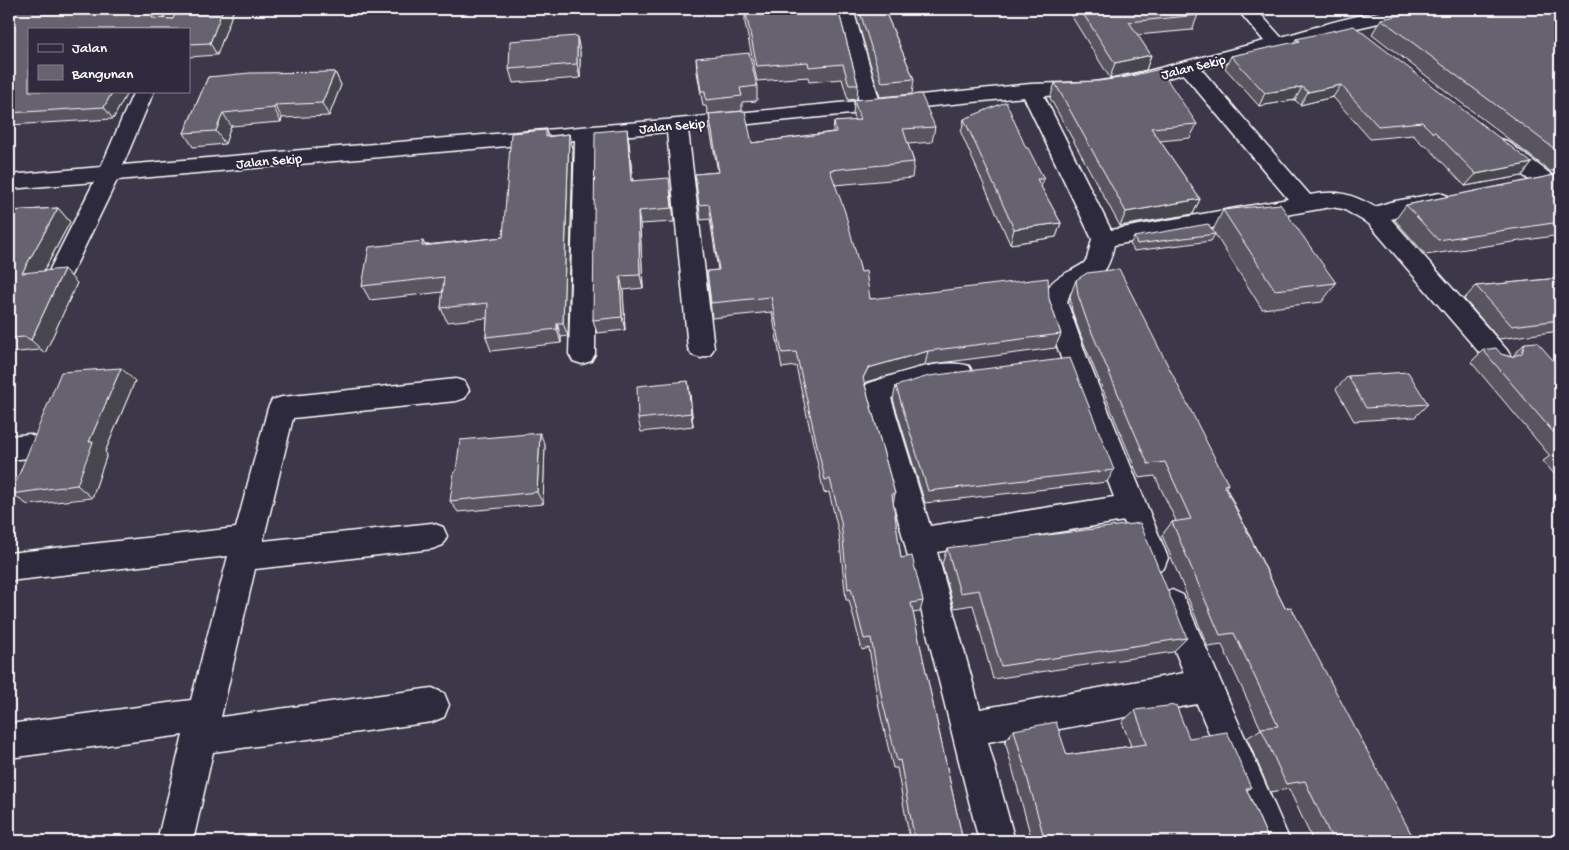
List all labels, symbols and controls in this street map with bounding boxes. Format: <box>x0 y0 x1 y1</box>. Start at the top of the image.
legend <box>28 28 190 92</box>
text: Jalan <box>72 40 107 58</box>
street label: Jalan Sekip <box>1160 52 1228 85</box>
text: Bangunan <box>71 66 133 84</box>
street label: Jalan Sekip <box>639 116 706 139</box>
street label: Jalan Sekip <box>236 151 303 174</box>

